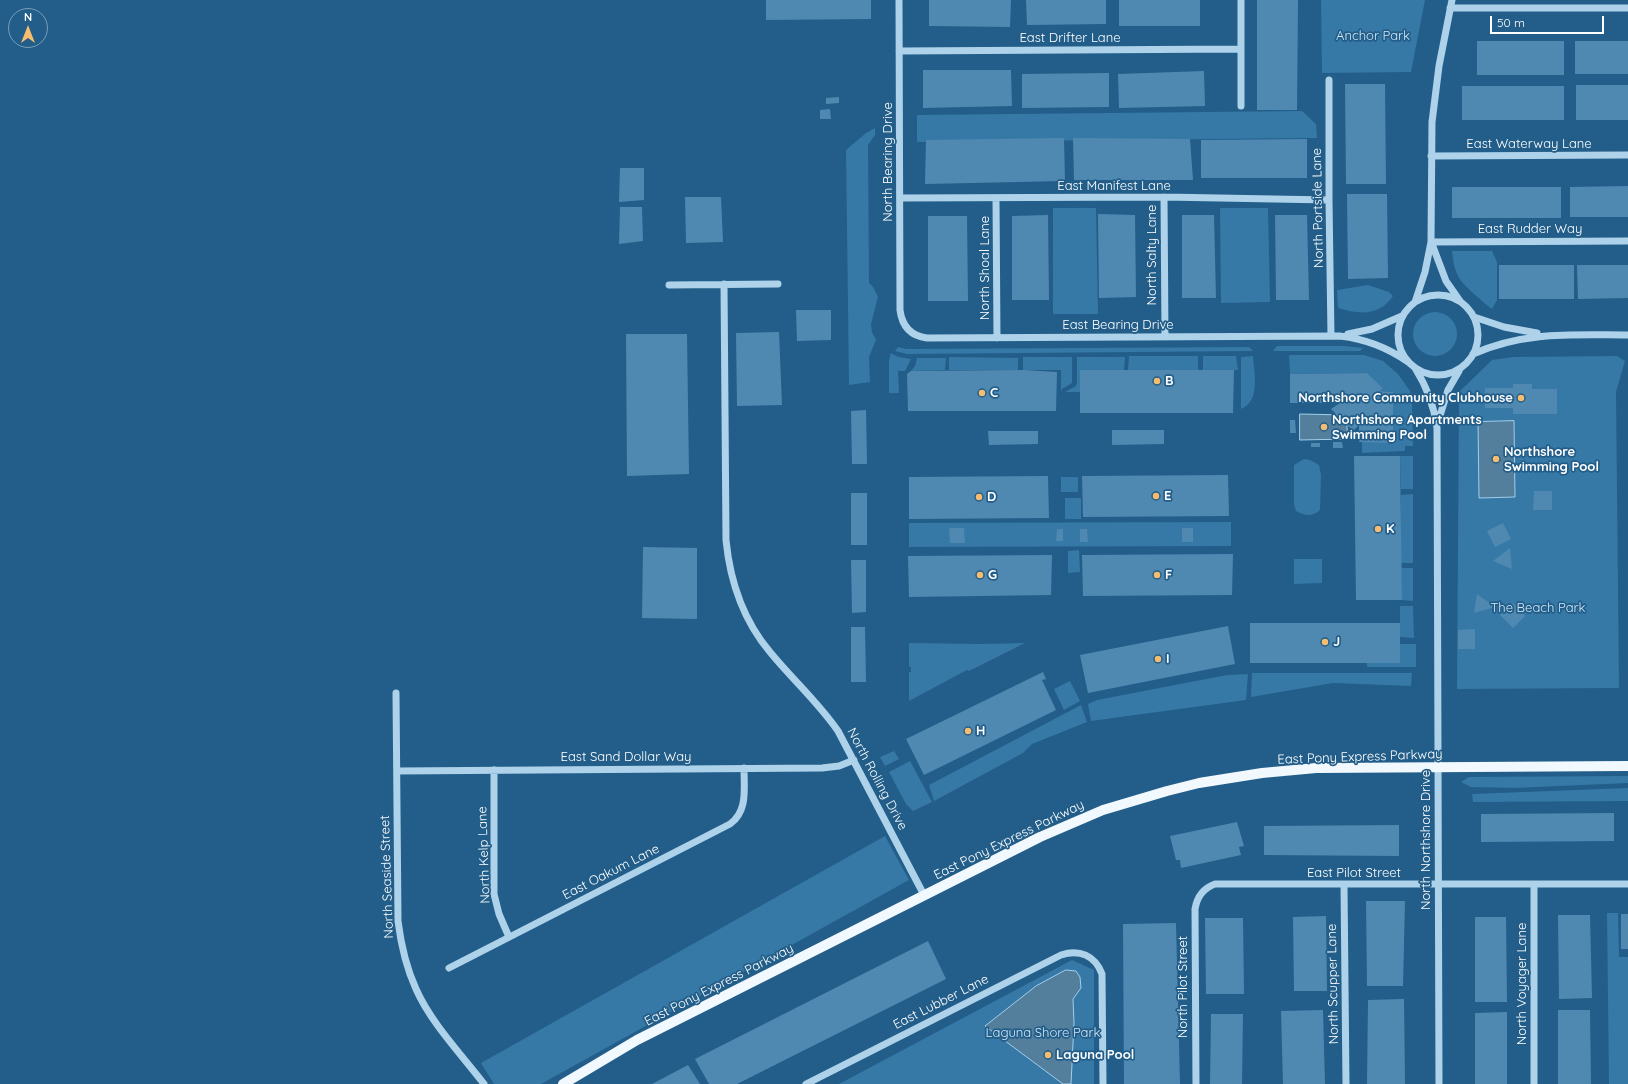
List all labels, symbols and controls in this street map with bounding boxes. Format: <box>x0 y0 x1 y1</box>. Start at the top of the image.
north arrow <box>8 8 48 48</box>
scale bar <box>1492 8 1606 34</box>
text: N <box>24 10 32 24</box>
text: 50 m <box>1497 15 1525 30</box>
park label: Anchor Park <box>1336 28 1410 44</box>
street label: East Drifter Lane <box>1019 30 1121 46</box>
street label: North Bearing Drive <box>880 102 896 222</box>
street label: East Waterway Lane <box>1466 136 1592 152</box>
street label: North Portside Lane <box>1309 148 1327 268</box>
street label: East Manifest Lane <box>1057 178 1171 194</box>
street label: North Salty Lane <box>1144 205 1160 305</box>
street label: North Shoal Lane <box>977 216 993 320</box>
street label: East Rudder Way <box>1478 221 1582 237</box>
street label: East Bearing Drive <box>1062 317 1174 333</box>
place label: B <box>1165 373 1174 389</box>
marker: B <box>1152 376 1162 386</box>
place label: C <box>990 385 998 401</box>
marker: C <box>977 388 987 398</box>
place label: Northshore Community Clubhouse <box>1298 390 1513 406</box>
marker: Northshore Community Clubhouse <box>1516 393 1526 403</box>
place label: Northshore Apartments Swimming Pool <box>1332 412 1482 443</box>
marker: Northshore Apartments Swimming Pool <box>1319 422 1329 432</box>
place label: Northshore Swimming Pool <box>1504 444 1599 475</box>
marker: Northshore Swimming Pool <box>1491 454 1501 464</box>
place label: E <box>1164 488 1171 504</box>
place label: D <box>987 489 996 505</box>
marker: E <box>1151 491 1161 501</box>
marker: D <box>974 492 984 502</box>
place label: K <box>1386 521 1395 537</box>
marker: K <box>1373 524 1383 534</box>
place label: G <box>988 567 997 583</box>
place label: F <box>1165 567 1172 583</box>
marker: G <box>975 570 985 580</box>
marker: F <box>1152 570 1162 580</box>
park label: The Beach Park <box>1490 600 1586 616</box>
place label: J <box>1333 634 1340 650</box>
marker: J <box>1320 637 1330 647</box>
place label: I <box>1166 651 1170 667</box>
marker: I <box>1153 654 1163 664</box>
place label: H <box>976 723 985 739</box>
street label: North Rolling Drive <box>843 725 911 833</box>
marker: H <box>963 726 973 736</box>
street label: East Pony Express Parkway <box>1277 746 1443 768</box>
street label: East Sand Dollar Way <box>561 749 691 765</box>
street label: North Northshore Drive <box>1418 770 1434 910</box>
street label: East Pony Express Parkway <box>931 797 1087 883</box>
street label: North Kelp Lane <box>475 806 493 904</box>
street label: North Seaside Street <box>377 815 397 939</box>
street label: East Oakum Lane <box>560 841 662 903</box>
street label: East Pilot Street <box>1307 865 1401 881</box>
street label: North Voyager Lane <box>1514 923 1530 1045</box>
street label: North Scupper Lane <box>1324 924 1342 1044</box>
street label: North Pilot Street <box>1175 936 1191 1038</box>
street label: East Pony Express Parkway <box>642 941 796 1029</box>
street label: East Lubber Lane <box>891 971 991 1033</box>
park label: Laguna Shore Park <box>986 1025 1100 1041</box>
place label: Laguna Pool <box>1056 1047 1134 1063</box>
marker: Laguna Pool <box>1043 1050 1053 1060</box>

